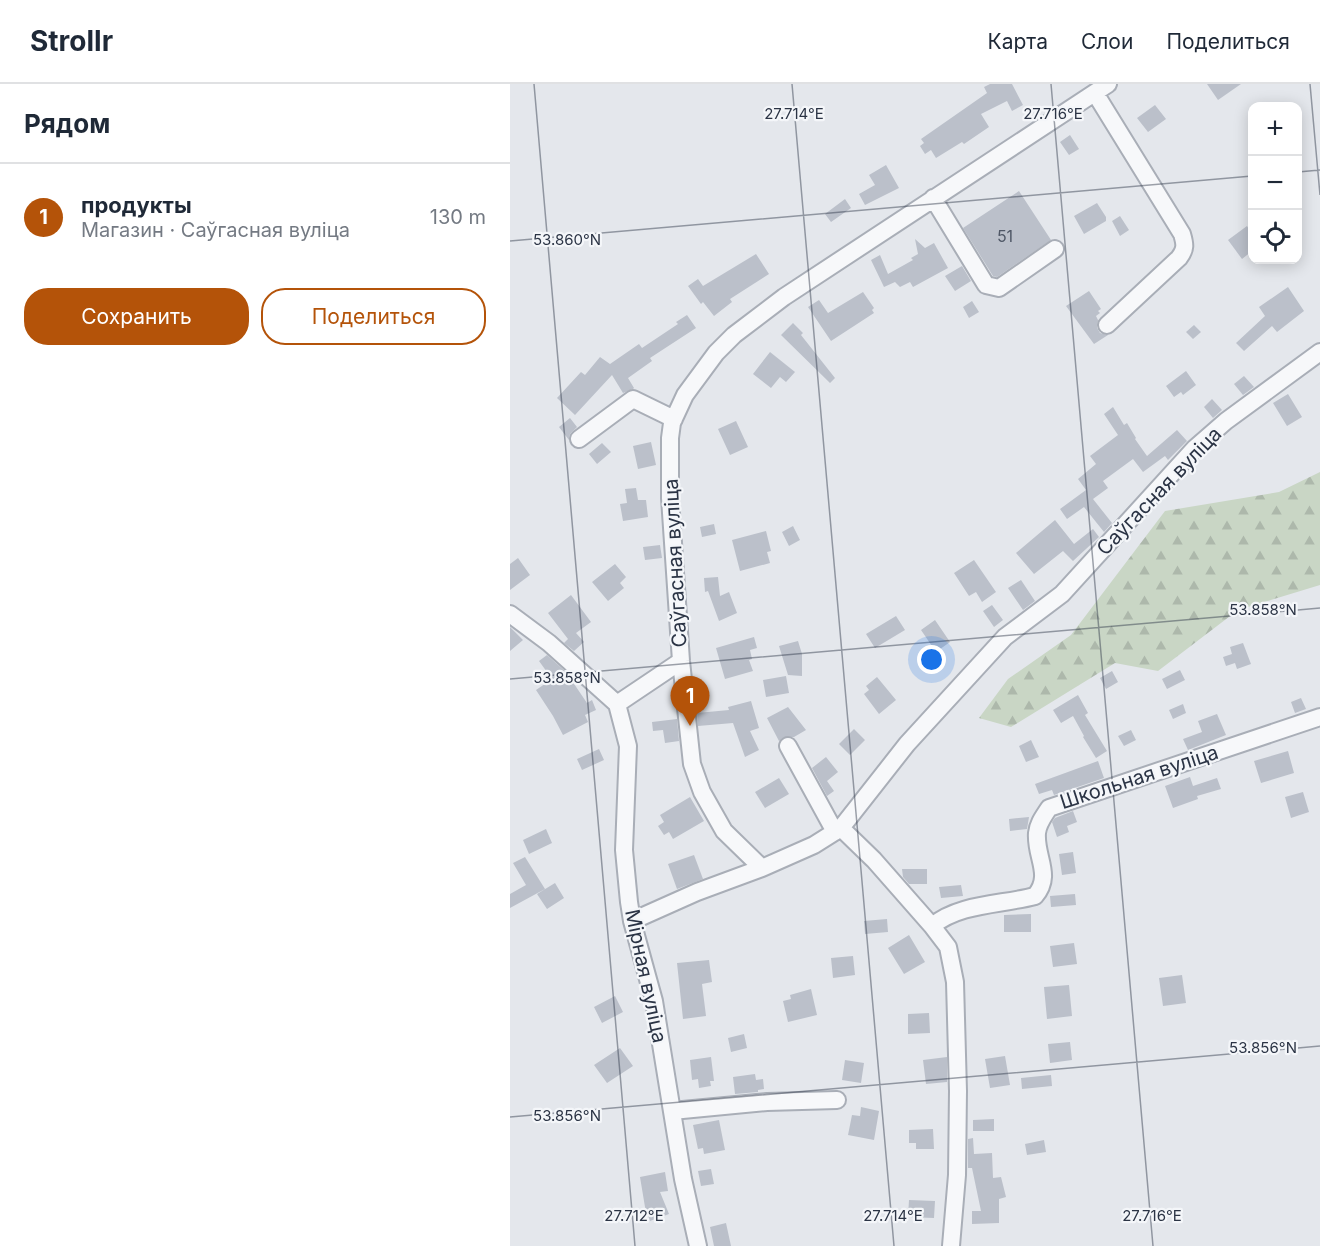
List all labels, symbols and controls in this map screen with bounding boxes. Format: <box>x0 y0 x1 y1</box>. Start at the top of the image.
text: Strollr <box>30 24 113 58</box>
text: Карта <box>988 29 1048 54</box>
text: Слои <box>1081 29 1133 54</box>
text: Поделиться <box>1166 29 1290 54</box>
map controls <box>1248 102 1302 264</box>
button: + <box>1248 102 1302 156</box>
text: 27.714°E <box>764 104 824 123</box>
text: 27.716°E <box>1023 104 1083 123</box>
text: Рядом <box>24 108 110 139</box>
button: − <box>1248 156 1302 210</box>
text: продукты <box>81 192 192 218</box>
text: 1 <box>39 205 48 229</box>
text: 130 m <box>430 205 486 229</box>
button: locate <box>1248 210 1302 264</box>
text: Магазин · Саўгасная вуліца <box>81 218 350 242</box>
house number: 51 <box>997 226 1013 246</box>
text: 53.860°N <box>533 230 601 249</box>
button: Сохранить <box>24 288 249 345</box>
button: Поделиться <box>261 288 486 345</box>
street label: Саўгасная вуліца <box>1092 422 1226 560</box>
street label: Саўгасная вуліца <box>659 478 691 648</box>
text: 53.858°N <box>1229 600 1297 619</box>
your location <box>917 645 946 674</box>
text: 53.858°N <box>533 668 601 687</box>
pin: 1 <box>670 676 710 726</box>
street label: Школьная вуліца <box>1057 740 1221 814</box>
street label: Мірная вуліца <box>620 907 672 1045</box>
text: 53.856°N <box>1229 1038 1297 1057</box>
text: 53.856°N <box>533 1106 601 1125</box>
text: 27.712°E <box>604 1206 664 1225</box>
text: 27.714°E <box>863 1206 923 1225</box>
text: 27.716°E <box>1122 1206 1182 1225</box>

